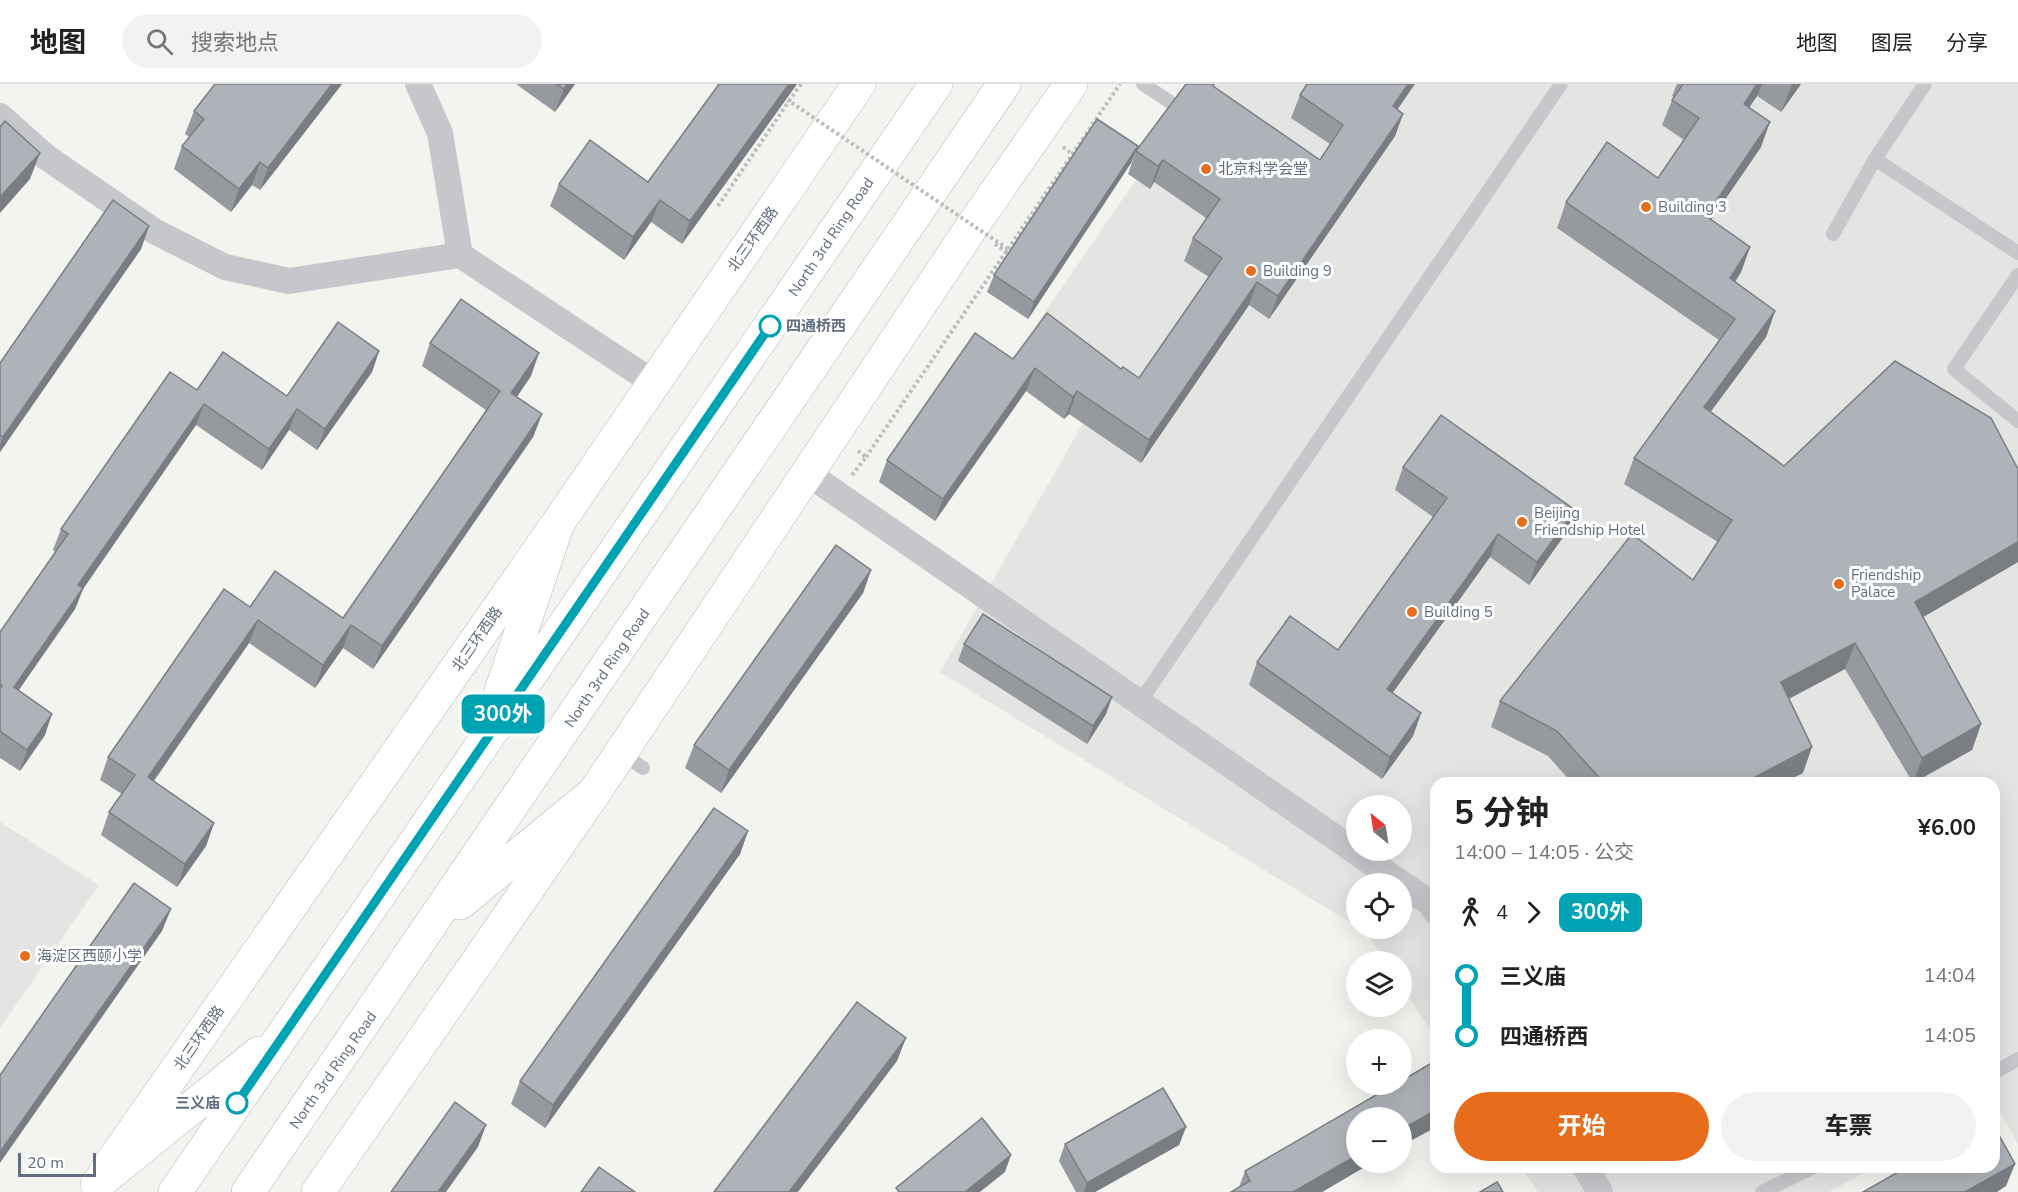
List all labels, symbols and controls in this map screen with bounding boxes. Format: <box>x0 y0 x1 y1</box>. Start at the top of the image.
search box <box>122 14 542 68</box>
text: 地图 <box>30 24 86 62</box>
icon: search <box>143 25 176 58</box>
text: 搜索地点 <box>191 28 279 58</box>
text: 地图 <box>1796 29 1838 57</box>
text: 图层 <box>1871 29 1913 57</box>
text: 分享 <box>1946 29 1988 57</box>
place label: 北京科学会堂 <box>1218 159 1308 179</box>
marker: 北京科学会堂 <box>1199 162 1213 176</box>
street label: North 3rd Ring Road <box>784 174 878 300</box>
place label: Building 3 <box>1658 197 1727 217</box>
marker: Building 3 <box>1639 200 1653 214</box>
street label: 北三环西路 <box>723 203 783 275</box>
place label: Building 9 <box>1263 261 1332 281</box>
marker: Building 9 <box>1244 264 1258 278</box>
marker: 四通桥西 <box>759 315 781 337</box>
place label: 四通桥西 <box>786 316 846 336</box>
place label: Beijing Friendship Hotel <box>1534 503 1646 540</box>
marker: Beijing Friendship Hotel <box>1515 515 1529 529</box>
place label: Friendship Palace <box>1851 565 1921 602</box>
marker: Friendship Palace <box>1832 577 1846 591</box>
place label: Building 5 <box>1424 602 1493 622</box>
street label: 北三环西路 <box>447 603 507 675</box>
street label: North 3rd Ring Road <box>560 605 654 731</box>
marker: Building 5 <box>1405 605 1419 619</box>
line badge: 300外 <box>461 694 545 734</box>
text: 300外 <box>474 700 532 728</box>
text: 5 分钟 <box>1454 791 1549 836</box>
north arrow <box>1346 795 1412 861</box>
map controls <box>1346 795 1412 1173</box>
text: ¥6.00 <box>1918 813 1976 843</box>
text: 14:00 – 14:05 · 公交 <box>1454 839 1634 866</box>
button: locate <box>1346 873 1412 939</box>
icon: walk <box>1454 896 1487 929</box>
icon: forward <box>1517 896 1550 929</box>
text: 300外 <box>1571 898 1630 926</box>
text: 4 <box>1496 899 1508 926</box>
place label: 海淀区西颐小学 <box>37 946 142 966</box>
marker: 海淀区西颐小学 <box>18 949 32 963</box>
button: layers <box>1346 951 1412 1017</box>
text: 三义庙 <box>1500 962 1566 992</box>
text: 14:04 <box>1923 962 1976 989</box>
street label: 北三环西路 <box>169 1002 229 1074</box>
street label: North 3rd Ring Road <box>285 1007 381 1133</box>
text: 四通桥西 <box>1500 1022 1588 1052</box>
text: 14:05 <box>1923 1022 1976 1049</box>
button: + <box>1346 1029 1412 1095</box>
marker: 三义庙 <box>226 1092 248 1114</box>
button: 开始 <box>1454 1092 1709 1161</box>
button: 车票 <box>1721 1092 1976 1161</box>
place label: 三义庙 <box>175 1093 220 1113</box>
button: − <box>1346 1107 1412 1173</box>
scale bar <box>18 1150 96 1178</box>
text: 20 m <box>27 1152 64 1174</box>

